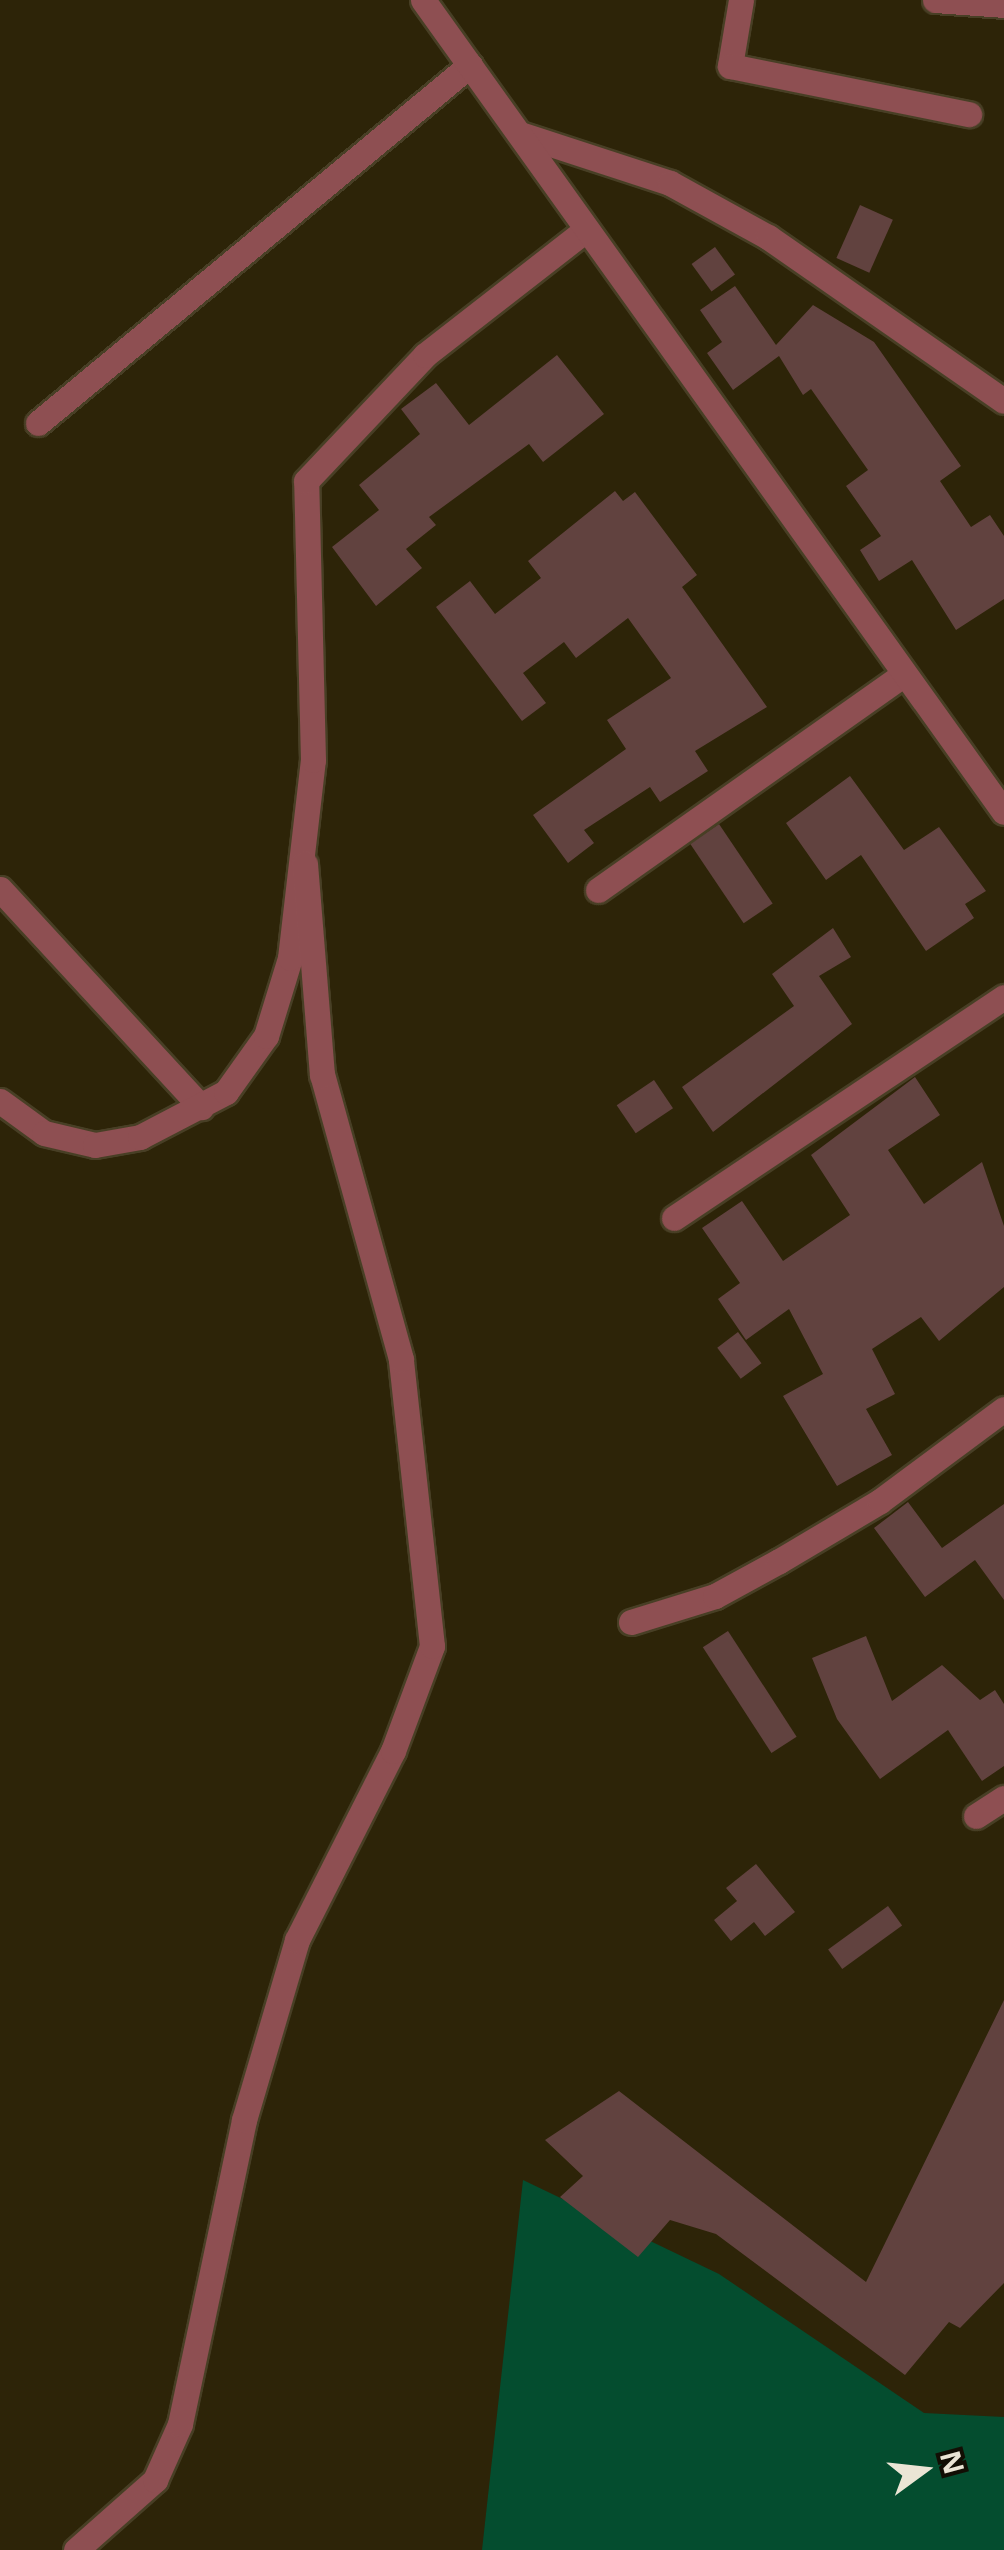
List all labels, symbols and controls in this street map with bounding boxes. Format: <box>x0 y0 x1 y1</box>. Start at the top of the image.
north arrow <box>874 2420 974 2520</box>
text: N <box>932 2446 974 2478</box>

